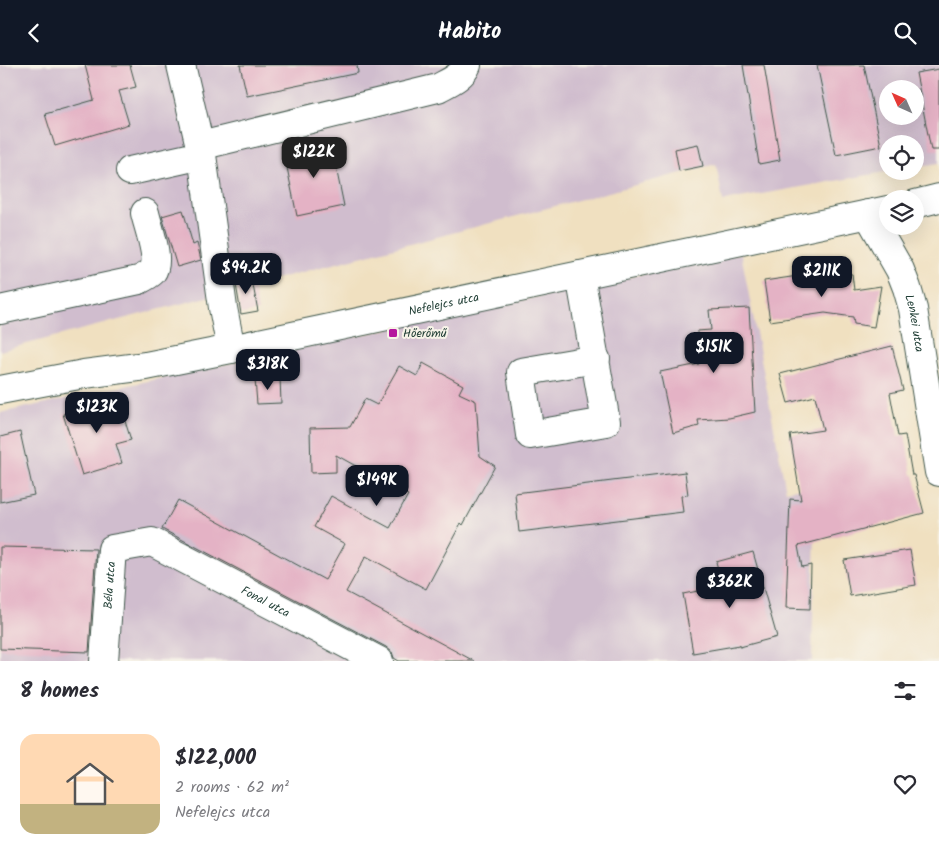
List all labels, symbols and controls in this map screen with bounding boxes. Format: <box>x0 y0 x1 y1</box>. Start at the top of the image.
text: Habito <box>438 15 501 50</box>
icon: back <box>20 19 48 47</box>
icon: search <box>891 19 919 47</box>
north arrow <box>879 80 924 125</box>
map controls <box>879 80 924 235</box>
button: locate <box>879 135 924 180</box>
pin: $122K <box>279 137 349 179</box>
text: $122K <box>293 140 335 165</box>
button: layers <box>879 190 924 235</box>
pin: $94.2K <box>205 253 287 295</box>
pin: $211K <box>787 255 857 298</box>
text: $94.2K <box>221 256 271 281</box>
text: $211K <box>803 259 841 284</box>
street label: Nefelejcs utca <box>407 287 481 321</box>
street label: Lenkei utca <box>900 292 929 354</box>
place label: Hőerőmű <box>403 324 448 343</box>
marker: Hőerőmű <box>387 327 399 339</box>
pin: $151K <box>679 331 749 374</box>
text: $151K <box>696 335 732 360</box>
pin: $318K <box>233 349 303 391</box>
text: $318K <box>247 352 289 377</box>
pin: $123K <box>62 391 132 434</box>
text: $123K <box>76 395 118 420</box>
pin: $149K <box>342 465 412 507</box>
text: $149K <box>357 468 397 493</box>
street label: Béla utca <box>98 560 121 610</box>
pin: $362K <box>695 567 765 609</box>
text: $362K <box>707 570 753 595</box>
street label: Fonal utca <box>238 581 294 622</box>
text: 8 homes <box>20 675 99 708</box>
icon: filters <box>891 677 919 705</box>
text: $122,000 <box>175 742 256 775</box>
icon: home <box>60 754 120 814</box>
icon: heart <box>891 770 919 798</box>
text: 2 rooms · 62 m² <box>175 775 289 800</box>
text: Nefelejcs utca <box>175 800 270 825</box>

